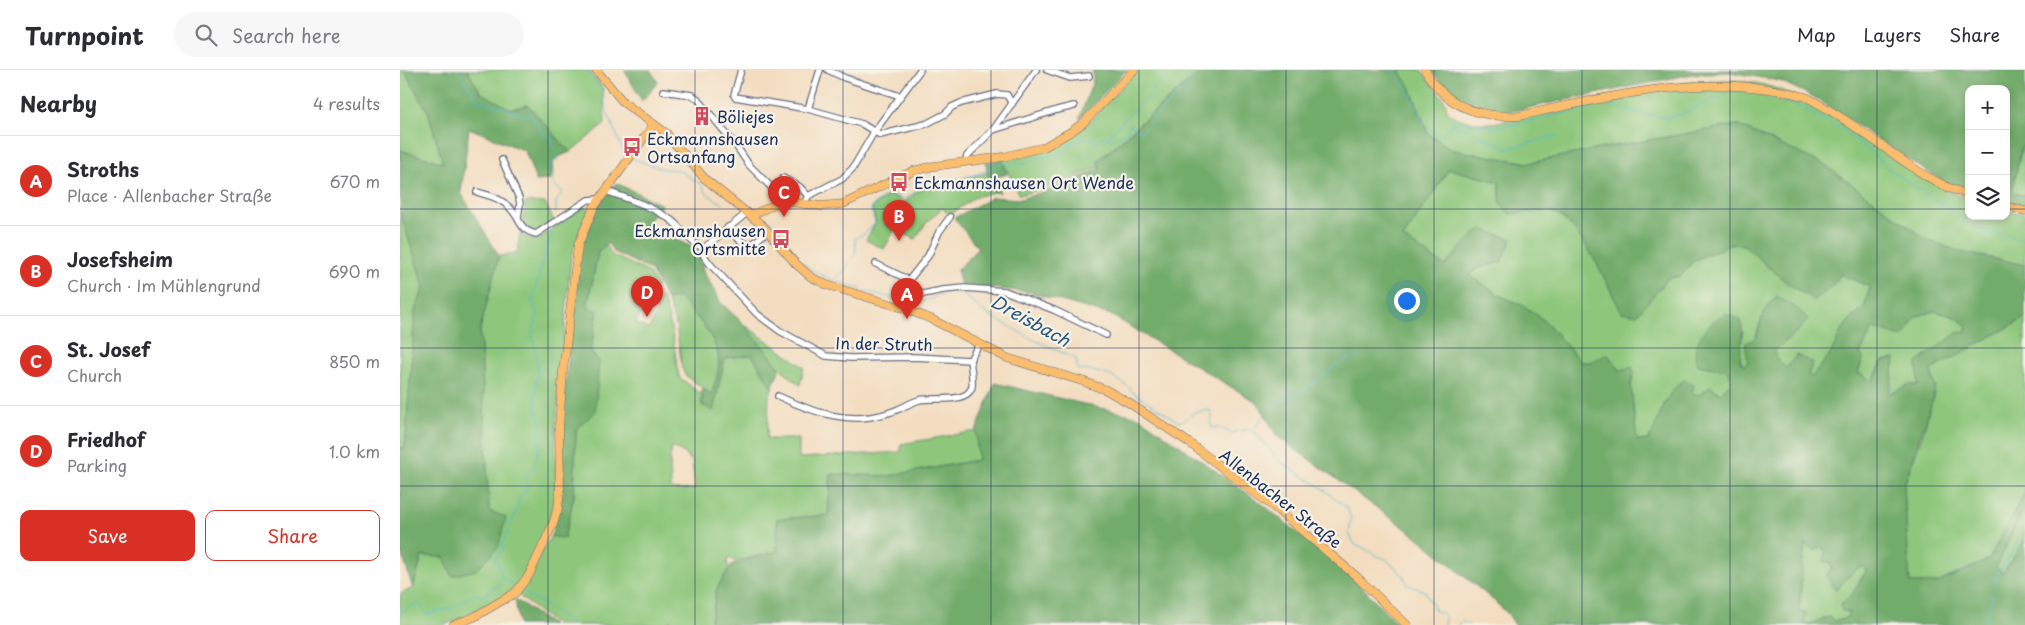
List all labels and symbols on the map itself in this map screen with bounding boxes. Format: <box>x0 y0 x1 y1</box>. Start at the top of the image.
place label: Böliejes <box>717 104 774 128</box>
building icon: Böliejes <box>691 105 713 127</box>
place label: Eckmannshausen Ortsanfang <box>647 126 779 168</box>
bus stop icon: Eckmannshausen Ortsanfang <box>621 136 643 158</box>
place label: Eckmannshausen Ort Wende <box>914 170 1134 194</box>
bus stop icon: Eckmannshausen Ort Wende <box>888 171 910 193</box>
pin: C <box>768 176 800 217</box>
pin: B <box>883 200 915 241</box>
place label: Eckmannshausen Ortsmitte <box>634 218 766 260</box>
bus stop icon: Eckmannshausen Ortsmitte <box>770 228 792 250</box>
pin: D <box>631 276 663 317</box>
pin: A <box>891 278 923 319</box>
water label: Dreisbach <box>987 287 1076 353</box>
your location <box>1394 288 1420 314</box>
street label: In der Struth <box>835 330 933 356</box>
street label: Allenbacher Straße <box>1215 443 1347 553</box>

